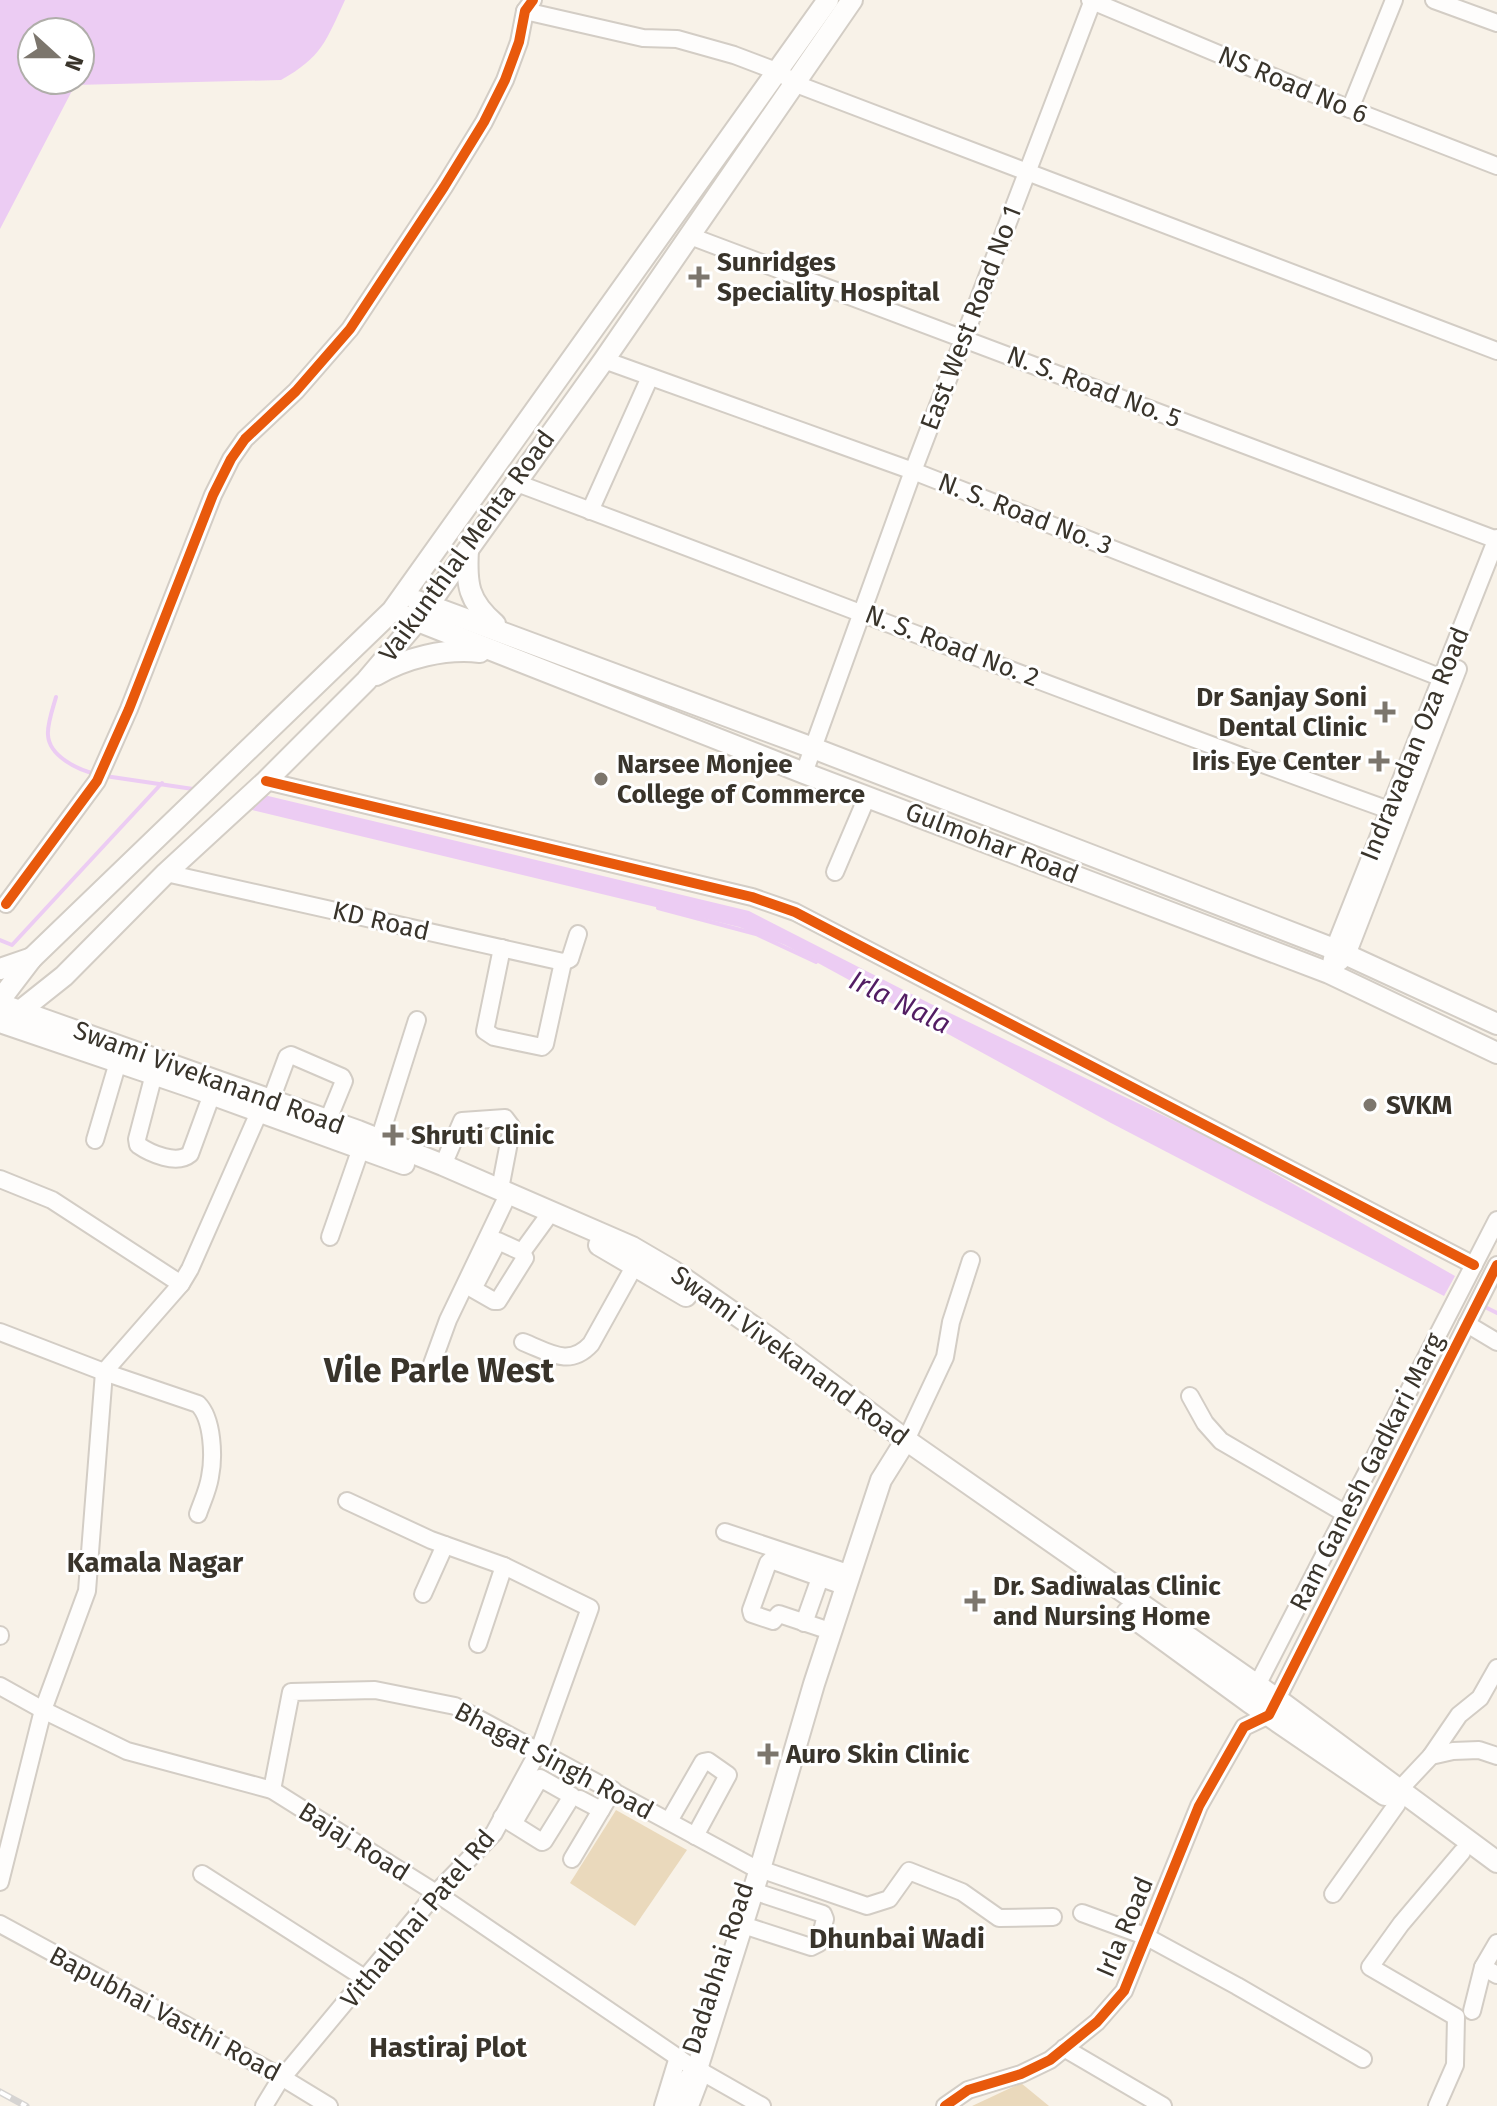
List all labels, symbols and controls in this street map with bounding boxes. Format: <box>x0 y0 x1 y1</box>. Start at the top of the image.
north arrow <box>16 16 96 96</box>
street label: NS Road No 6 <box>1214 40 1372 130</box>
text: N <box>59 51 89 75</box>
street label: East West Road No 1 <box>914 202 1028 434</box>
place label: Sunridges Speciality Hospital <box>717 247 940 308</box>
marker: Sunridges Speciality Hospital <box>688 266 710 288</box>
street label: N. S. Road No. 5 <box>1003 340 1185 434</box>
street label: Vaikunthlal Mehta Road <box>373 424 561 668</box>
street label: N. S. Road No. 3 <box>934 467 1116 561</box>
street label: N. S. Road No. 2 <box>861 599 1043 693</box>
street label: Indravadan Oza Road <box>1354 623 1476 865</box>
place label: Dr Sanjay Soni Dental Clinic <box>1196 682 1368 743</box>
marker: Dr Sanjay Soni Dental Clinic <box>1374 701 1396 723</box>
place label: Iris Eye Center <box>1192 746 1362 777</box>
place label: Narsee Monjee College of Commerce <box>617 749 865 810</box>
marker: Iris Eye Center <box>1368 750 1390 772</box>
marker: Narsee Monjee College of Commerce <box>592 770 610 788</box>
street label: Gulmohar Road <box>901 796 1083 890</box>
street label: KD Road <box>329 895 433 947</box>
water label: Irla Nala <box>844 963 956 1041</box>
street label: Swami Vivekanand Road <box>69 1015 349 1141</box>
place label: SVKM <box>1386 1090 1452 1121</box>
marker: SVKM <box>1361 1096 1379 1114</box>
place label: Shruti Clinic <box>411 1120 555 1151</box>
marker: Shruti Clinic <box>382 1124 404 1146</box>
street label: Swami Vivekanand Road <box>665 1259 915 1453</box>
street label: Ram Ganesh Gadkari Marg <box>1283 1327 1451 1616</box>
district label: Vile Parle West <box>323 1350 555 1391</box>
district label: Kamala Nagar <box>67 1546 244 1579</box>
place label: Dr. Sadiwalas Clinic and Nursing Home <box>993 1571 1221 1632</box>
marker: Dr. Sadiwalas Clinic and Nursing Home <box>964 1590 986 1612</box>
street label: Bhagat Singh Road <box>449 1696 659 1826</box>
place label: Auro Skin Clinic <box>785 1739 970 1770</box>
marker: Auro Skin Clinic <box>757 1743 779 1765</box>
street label: Bajaj Road <box>293 1796 415 1888</box>
street label: Vithalbhai Patel Rd <box>334 1823 502 2015</box>
street label: Irla Road <box>1090 1872 1160 1982</box>
street label: Dadabhai Road <box>676 1878 760 2058</box>
district label: Dhunbai Wadi <box>809 1922 985 1955</box>
street label: Bapubhai Vasthi Road <box>44 1940 286 2088</box>
district label: Hastiraj Plot <box>369 2031 528 2064</box>

